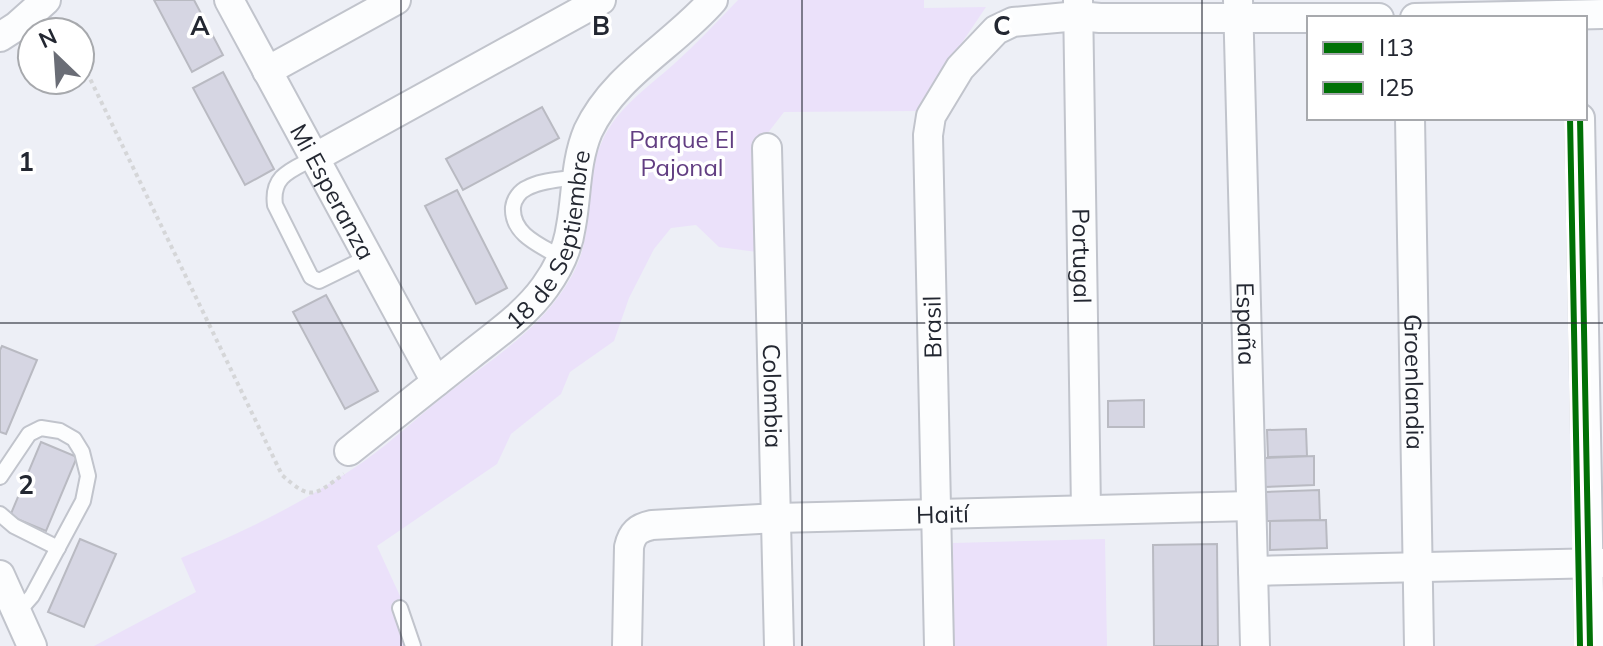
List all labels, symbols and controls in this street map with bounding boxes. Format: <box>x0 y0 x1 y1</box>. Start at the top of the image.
text: A <box>190 9 210 42</box>
text: B <box>592 9 610 42</box>
text: C <box>993 9 1011 42</box>
north arrow <box>16 16 96 96</box>
legend <box>1307 16 1587 120</box>
text: N <box>34 22 61 54</box>
text: I13 <box>1379 32 1414 62</box>
text: I25 <box>1379 72 1414 102</box>
street label: Mi Esperanza <box>284 119 382 265</box>
park label: Parque El Pajonal <box>629 124 735 182</box>
text: 1 <box>18 145 34 178</box>
street label: 18 de Septiembre <box>499 147 596 336</box>
street label: Portugal <box>1066 208 1098 304</box>
street label: España <box>1230 282 1263 366</box>
street label: Brasil <box>916 295 948 359</box>
street label: Groenlandia <box>1398 314 1431 450</box>
street label: Colombia <box>757 343 789 448</box>
text: 2 <box>18 468 34 501</box>
street label: Haití <box>916 498 970 529</box>

